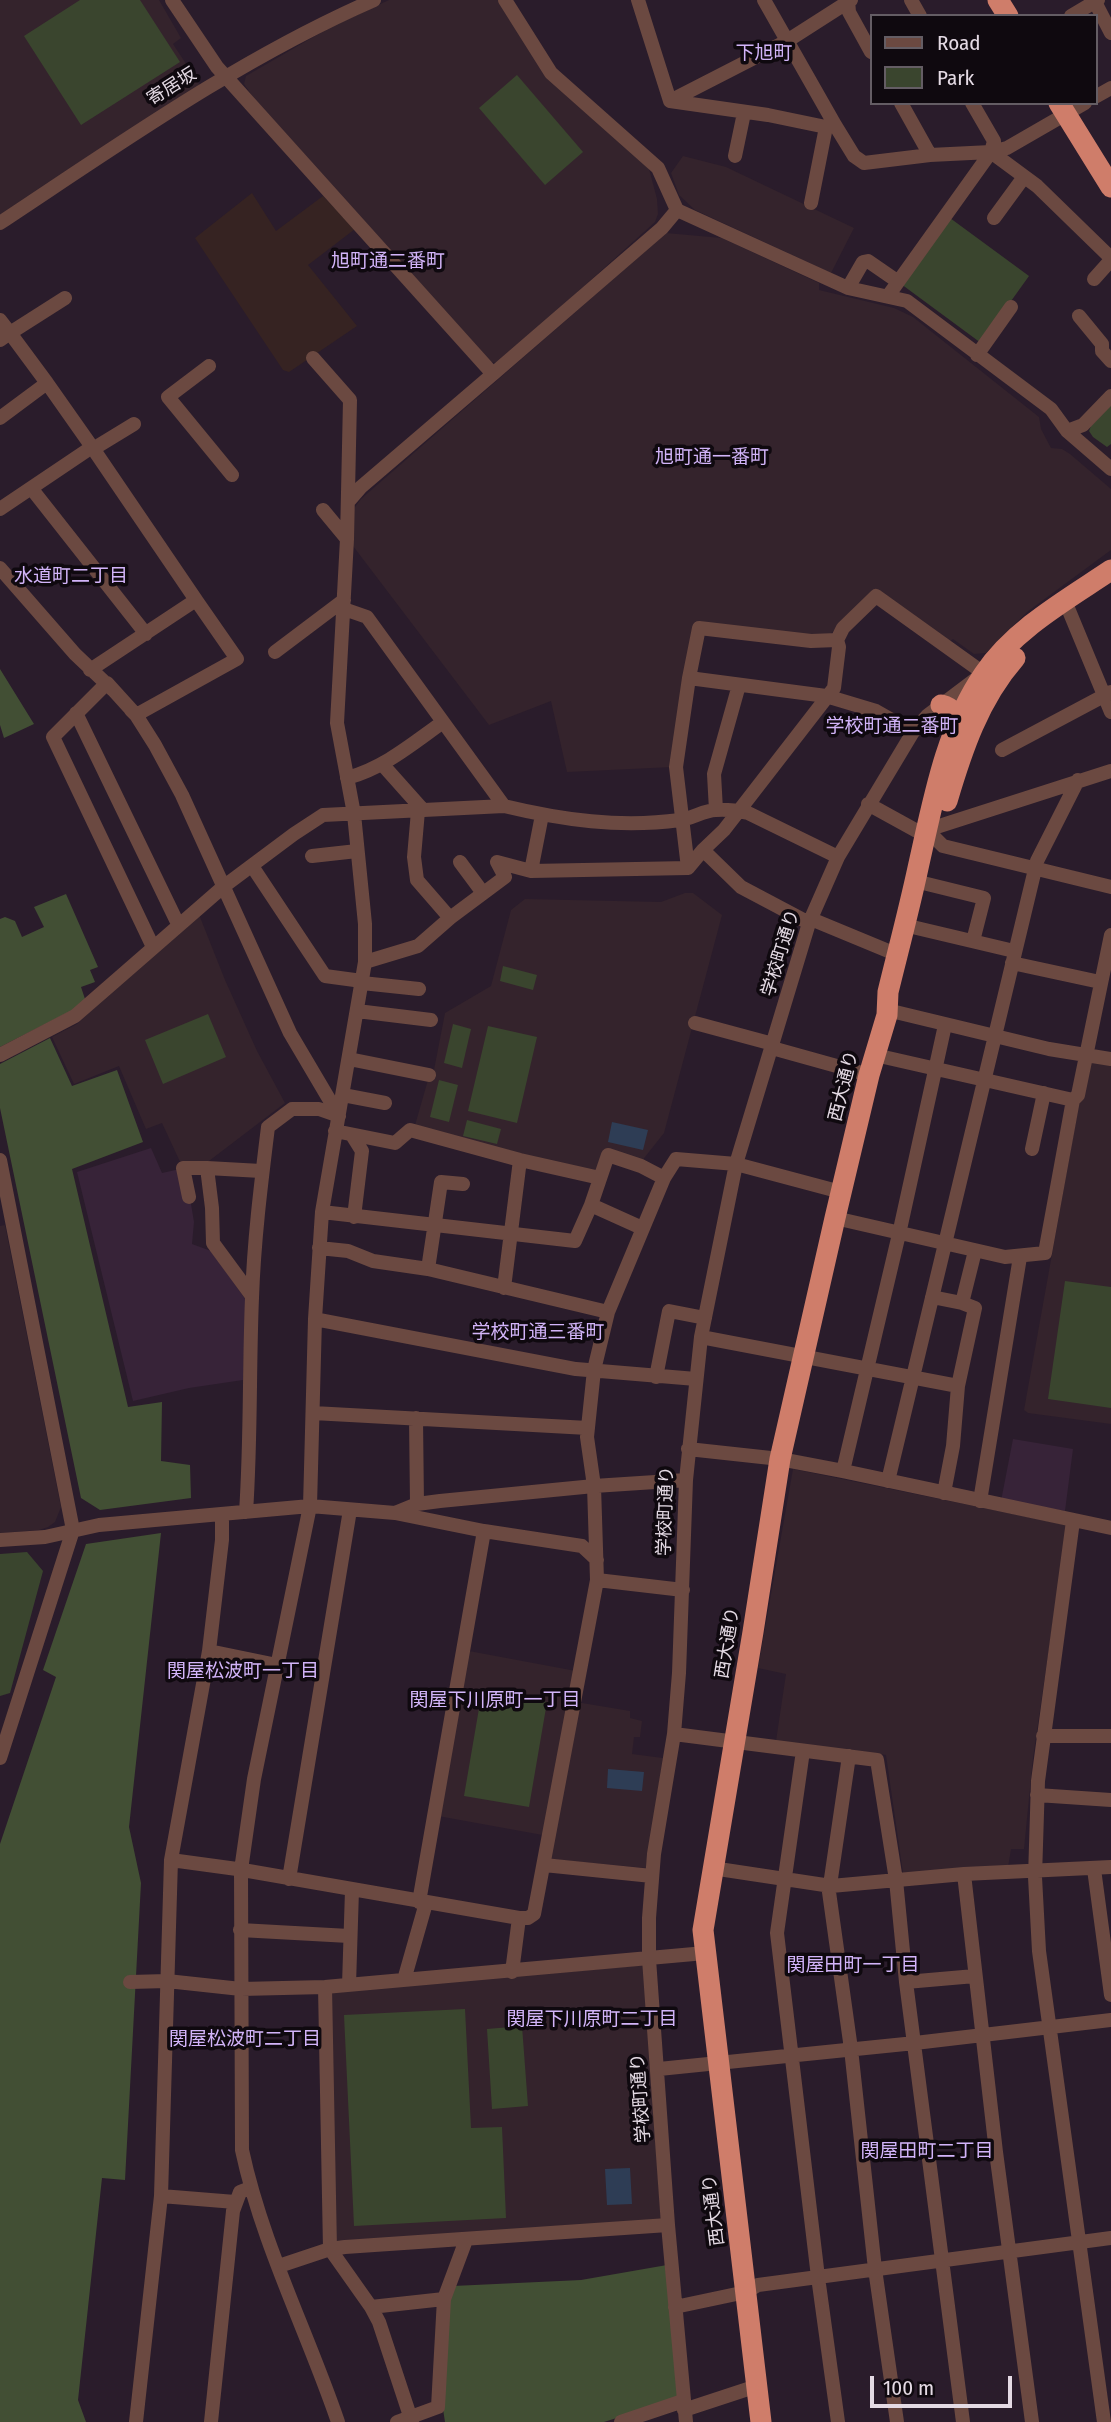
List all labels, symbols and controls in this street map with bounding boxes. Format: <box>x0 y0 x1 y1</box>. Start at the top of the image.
legend <box>870 14 1097 105</box>
text: Road <box>937 30 981 56</box>
district label: 下旭町 <box>736 43 792 65</box>
street label: 寄居坂 <box>143 64 201 110</box>
text: Park <box>937 65 974 91</box>
district label: 旭町通二番町 <box>331 251 445 273</box>
district label: 旭町通一番町 <box>655 447 769 469</box>
district label: 水道町二丁目 <box>14 566 128 588</box>
district label: 学校町通二番町 <box>826 716 958 738</box>
street label: 学校町通り <box>758 907 804 999</box>
street label: 西大通り <box>825 1048 863 1124</box>
district label: 学校町通三番町 <box>472 1322 604 1344</box>
street label: 学校町通り <box>654 1466 678 1556</box>
street label: 西大通り <box>712 1606 744 1680</box>
district label: 関屋松波町一丁目 <box>167 1661 319 1683</box>
district label: 関屋下川原町一丁目 <box>410 1690 580 1712</box>
district label: 関屋田町一丁目 <box>787 1955 919 1977</box>
district label: 関屋下川原町二丁目 <box>507 2009 677 2031</box>
district label: 関屋松波町二丁目 <box>169 2029 321 2051</box>
street label: 学校町通り <box>627 2052 655 2144</box>
district label: 関屋田町二丁目 <box>861 2141 993 2163</box>
street label: 西大通り <box>699 2173 729 2247</box>
scale bar <box>873 2362 1015 2406</box>
text: 100 m <box>883 2375 934 2401</box>

